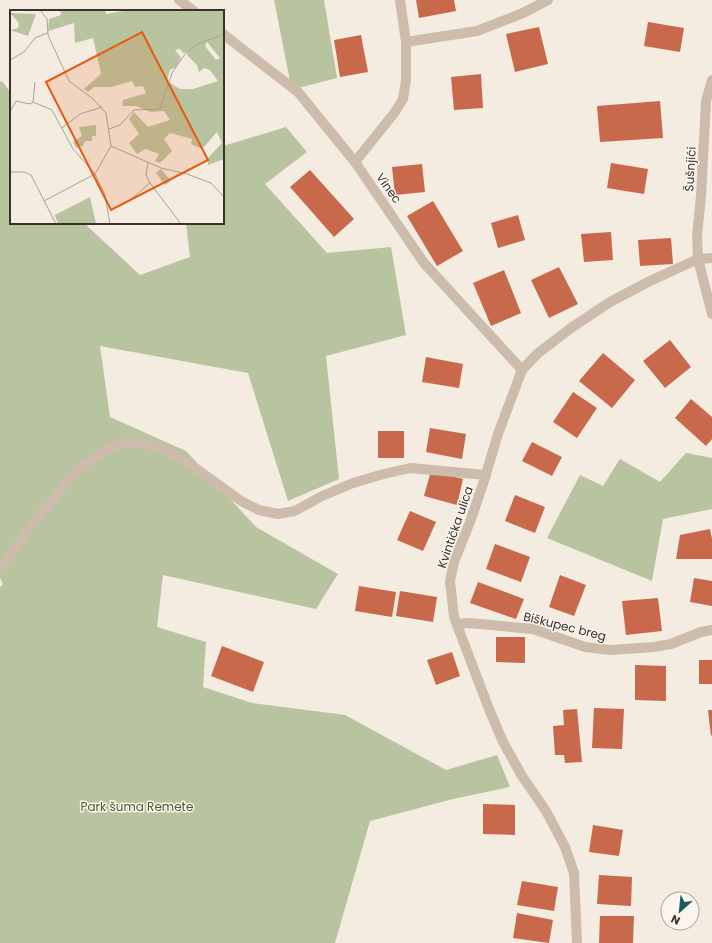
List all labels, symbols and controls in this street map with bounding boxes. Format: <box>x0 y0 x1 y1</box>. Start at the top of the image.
inset map <box>10 10 224 224</box>
street label: Šušnjići <box>680 146 700 192</box>
street label: Vinec <box>372 169 406 207</box>
street label: Kvintička ulica <box>433 484 477 570</box>
street label: Biškupec breg <box>522 608 608 644</box>
park label: Park šuma Remete <box>81 798 193 815</box>
north arrow <box>660 891 700 931</box>
text: N <box>668 911 683 929</box>

